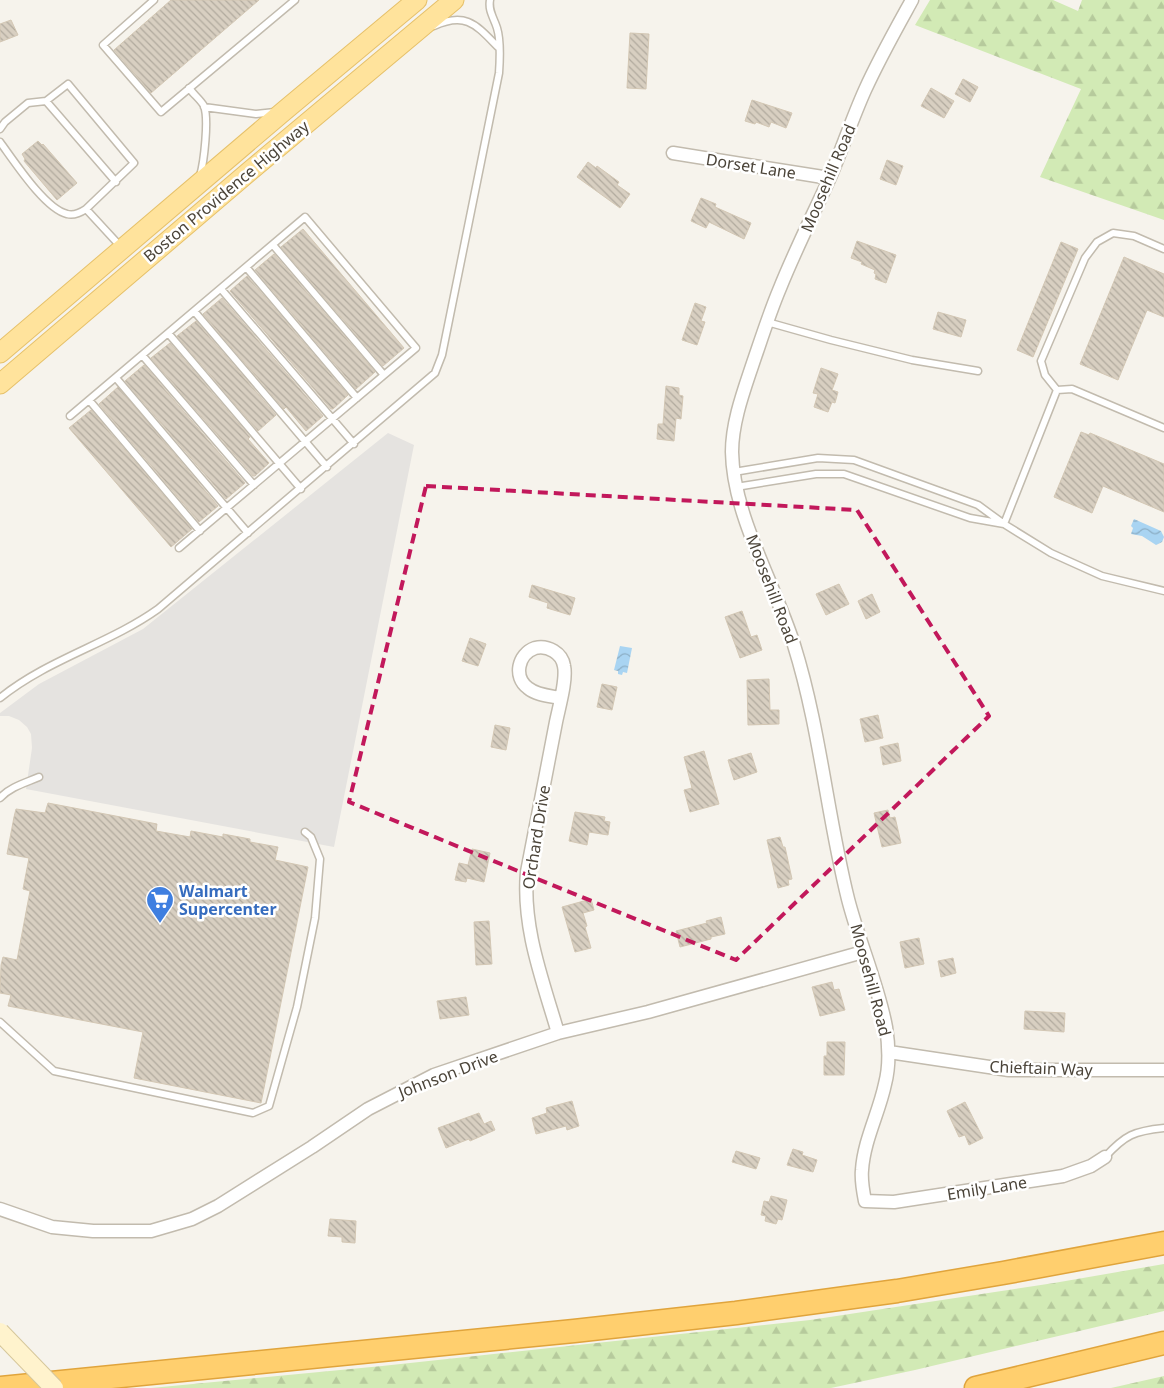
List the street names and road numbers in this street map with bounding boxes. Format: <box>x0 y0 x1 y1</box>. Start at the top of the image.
street label: Boston Providence Highway <box>139 115 314 267</box>
street label: Moosehill Road <box>795 121 861 235</box>
street label: Dorset Lane <box>704 148 798 184</box>
street label: Moosehill Road <box>741 531 803 647</box>
street label: Orchard Drive <box>517 783 555 891</box>
street label: Moosehill Road <box>845 921 897 1039</box>
street label: Johnson Drive <box>393 1045 501 1104</box>
street label: Chieftain Way <box>989 1055 1094 1081</box>
street label: Emily Lane <box>945 1171 1029 1205</box>

